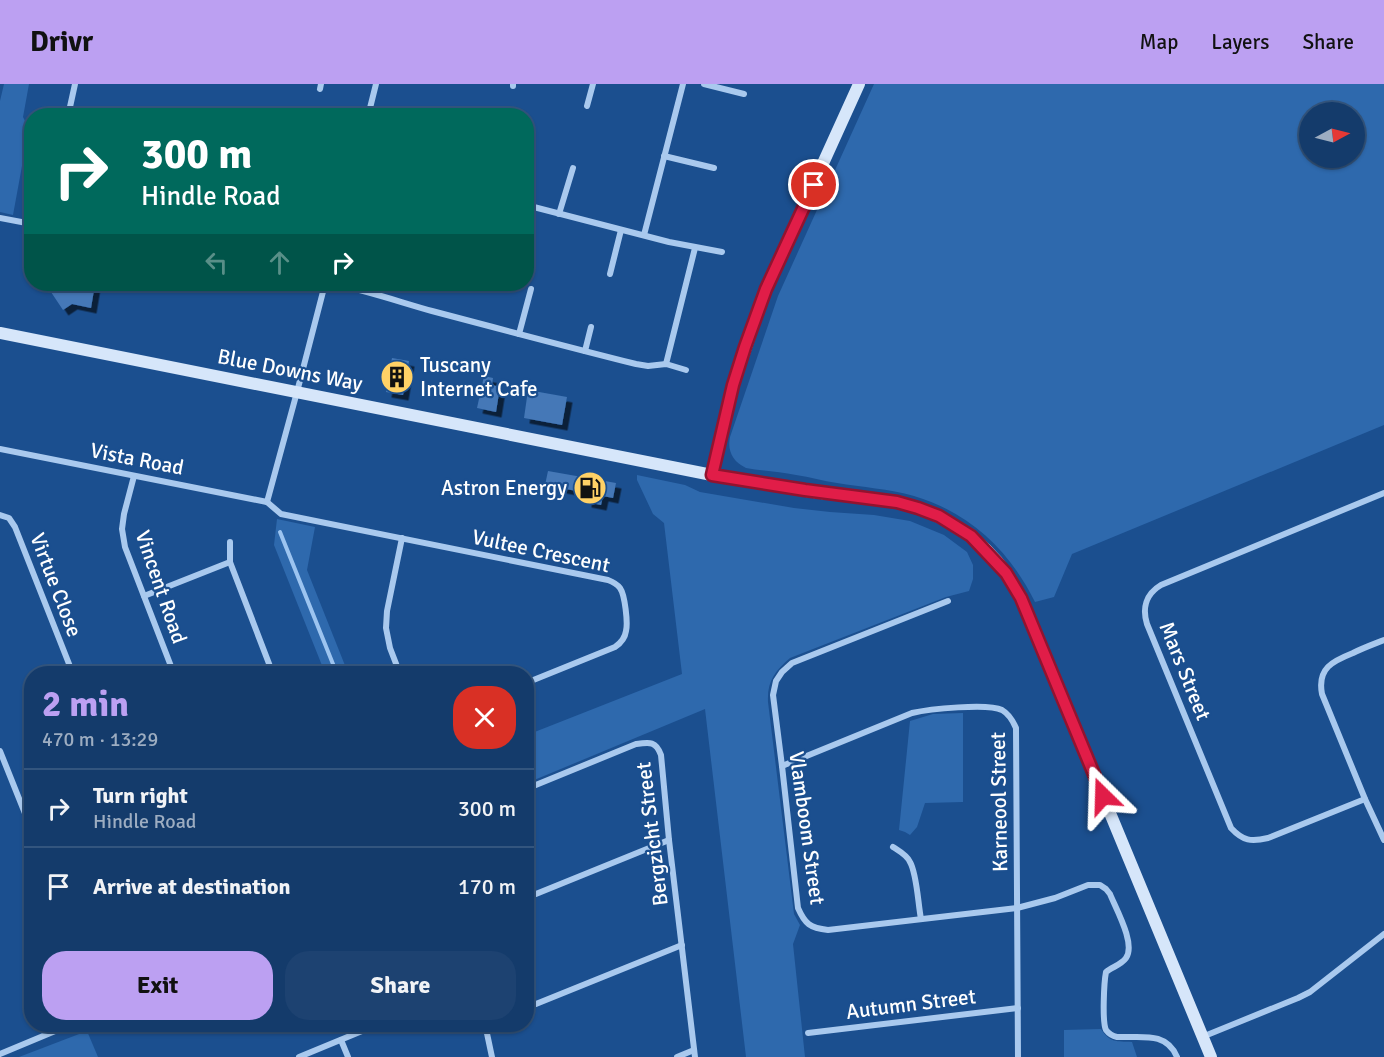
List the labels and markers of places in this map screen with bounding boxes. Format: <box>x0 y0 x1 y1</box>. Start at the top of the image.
pin <box>788 159 839 210</box>
place label: Tuscany Internet Cafe <box>420 352 537 402</box>
building icon: Tuscany Internet Cafe <box>379 359 415 395</box>
fuel station icon: Astron Energy <box>572 470 608 506</box>
place label: Astron Energy <box>441 475 567 501</box>

